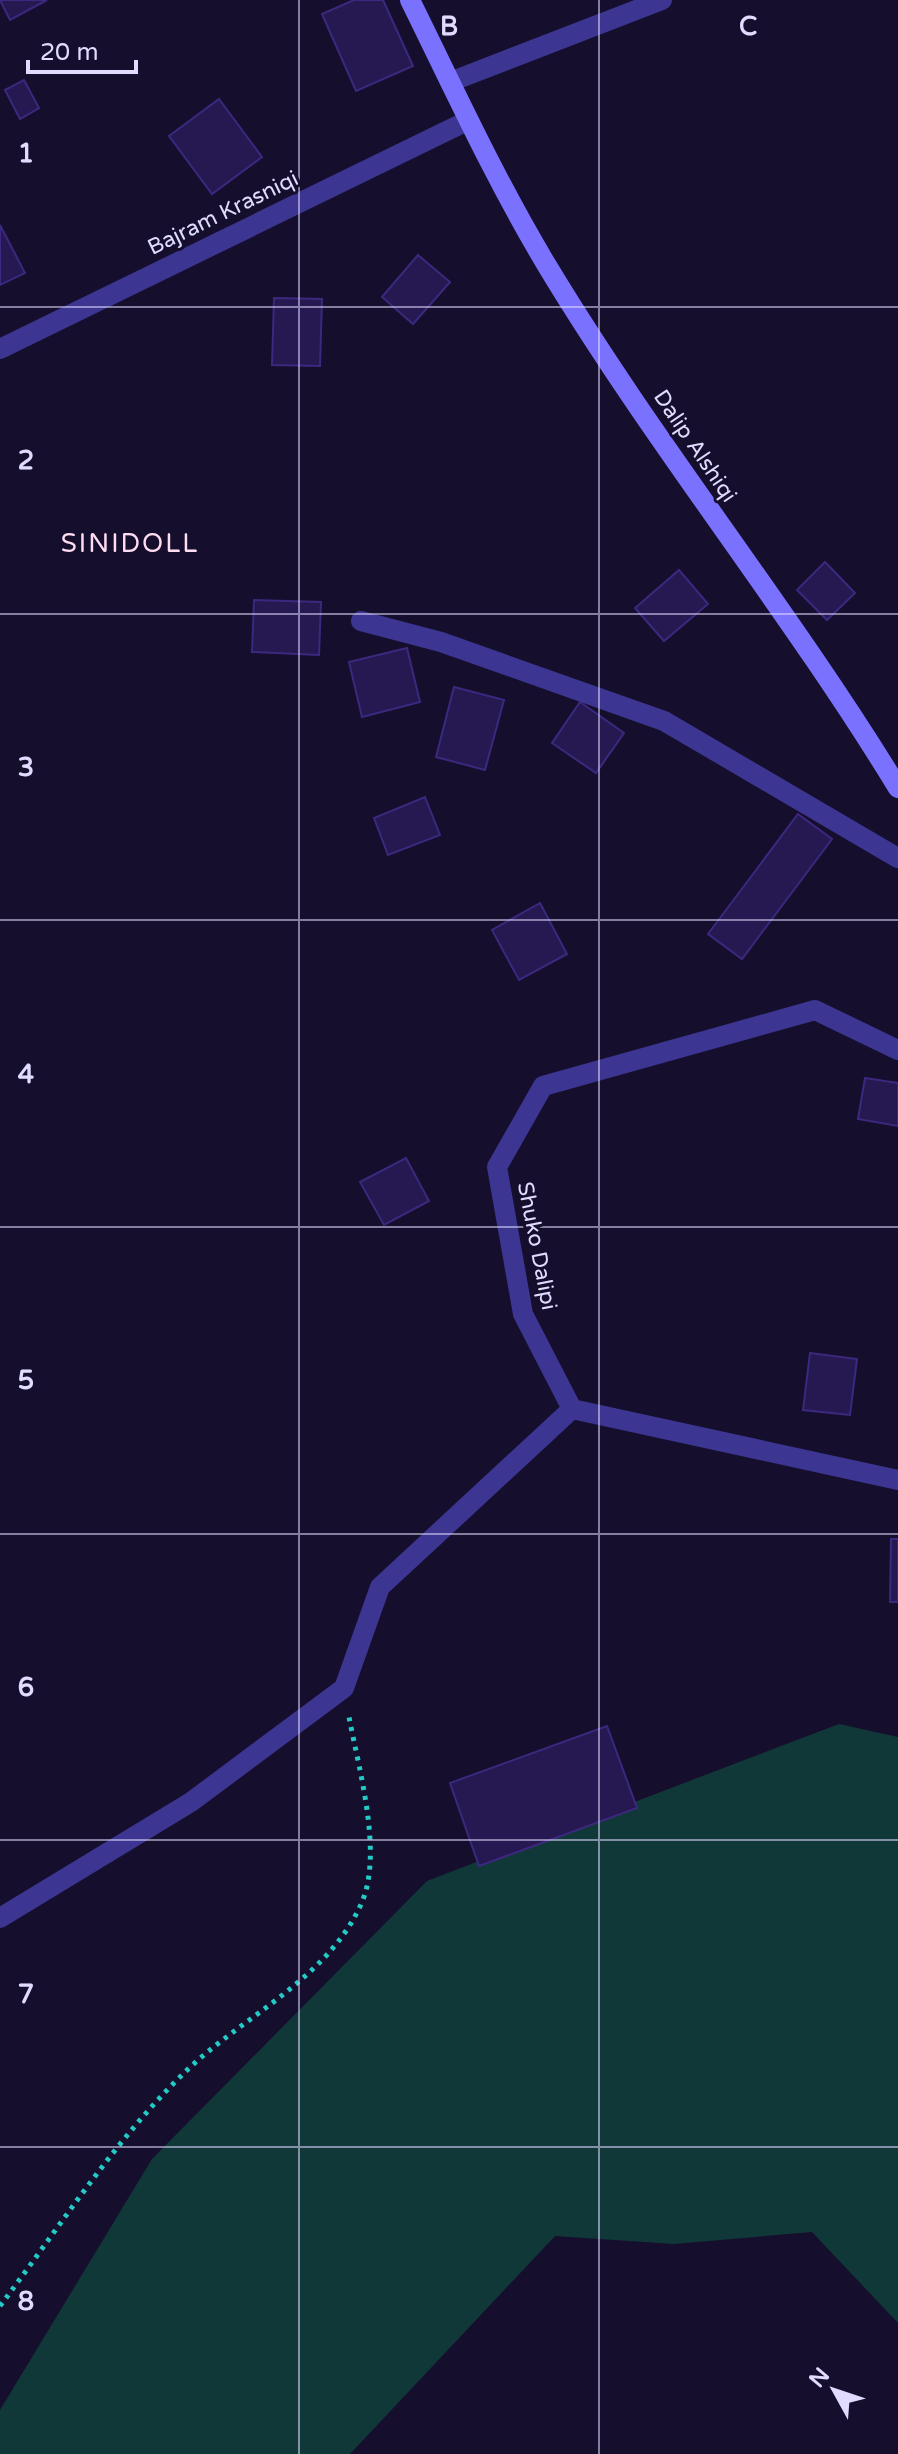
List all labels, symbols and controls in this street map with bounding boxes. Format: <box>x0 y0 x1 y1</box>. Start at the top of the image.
text: B <box>440 11 458 42</box>
text: C <box>739 11 757 42</box>
scale bar <box>28 24 136 74</box>
text: 20 m <box>40 38 98 67</box>
text: 1 <box>18 138 34 169</box>
street label: Bajram Krasniqi <box>143 165 303 261</box>
street label: Dalip Alshiqi <box>648 385 742 507</box>
text: 2 <box>18 445 34 476</box>
district label: SINIDOLL <box>61 528 199 559</box>
text: 3 <box>18 752 34 783</box>
text: 4 <box>18 1059 34 1090</box>
street label: Shuko Dalipi <box>512 1180 562 1312</box>
text: 5 <box>18 1365 34 1396</box>
text: 6 <box>18 1672 34 1703</box>
text: 7 <box>18 1979 34 2010</box>
text: 8 <box>18 2286 34 2317</box>
north arrow <box>794 2350 874 2430</box>
text: N <box>804 2363 835 2393</box>

